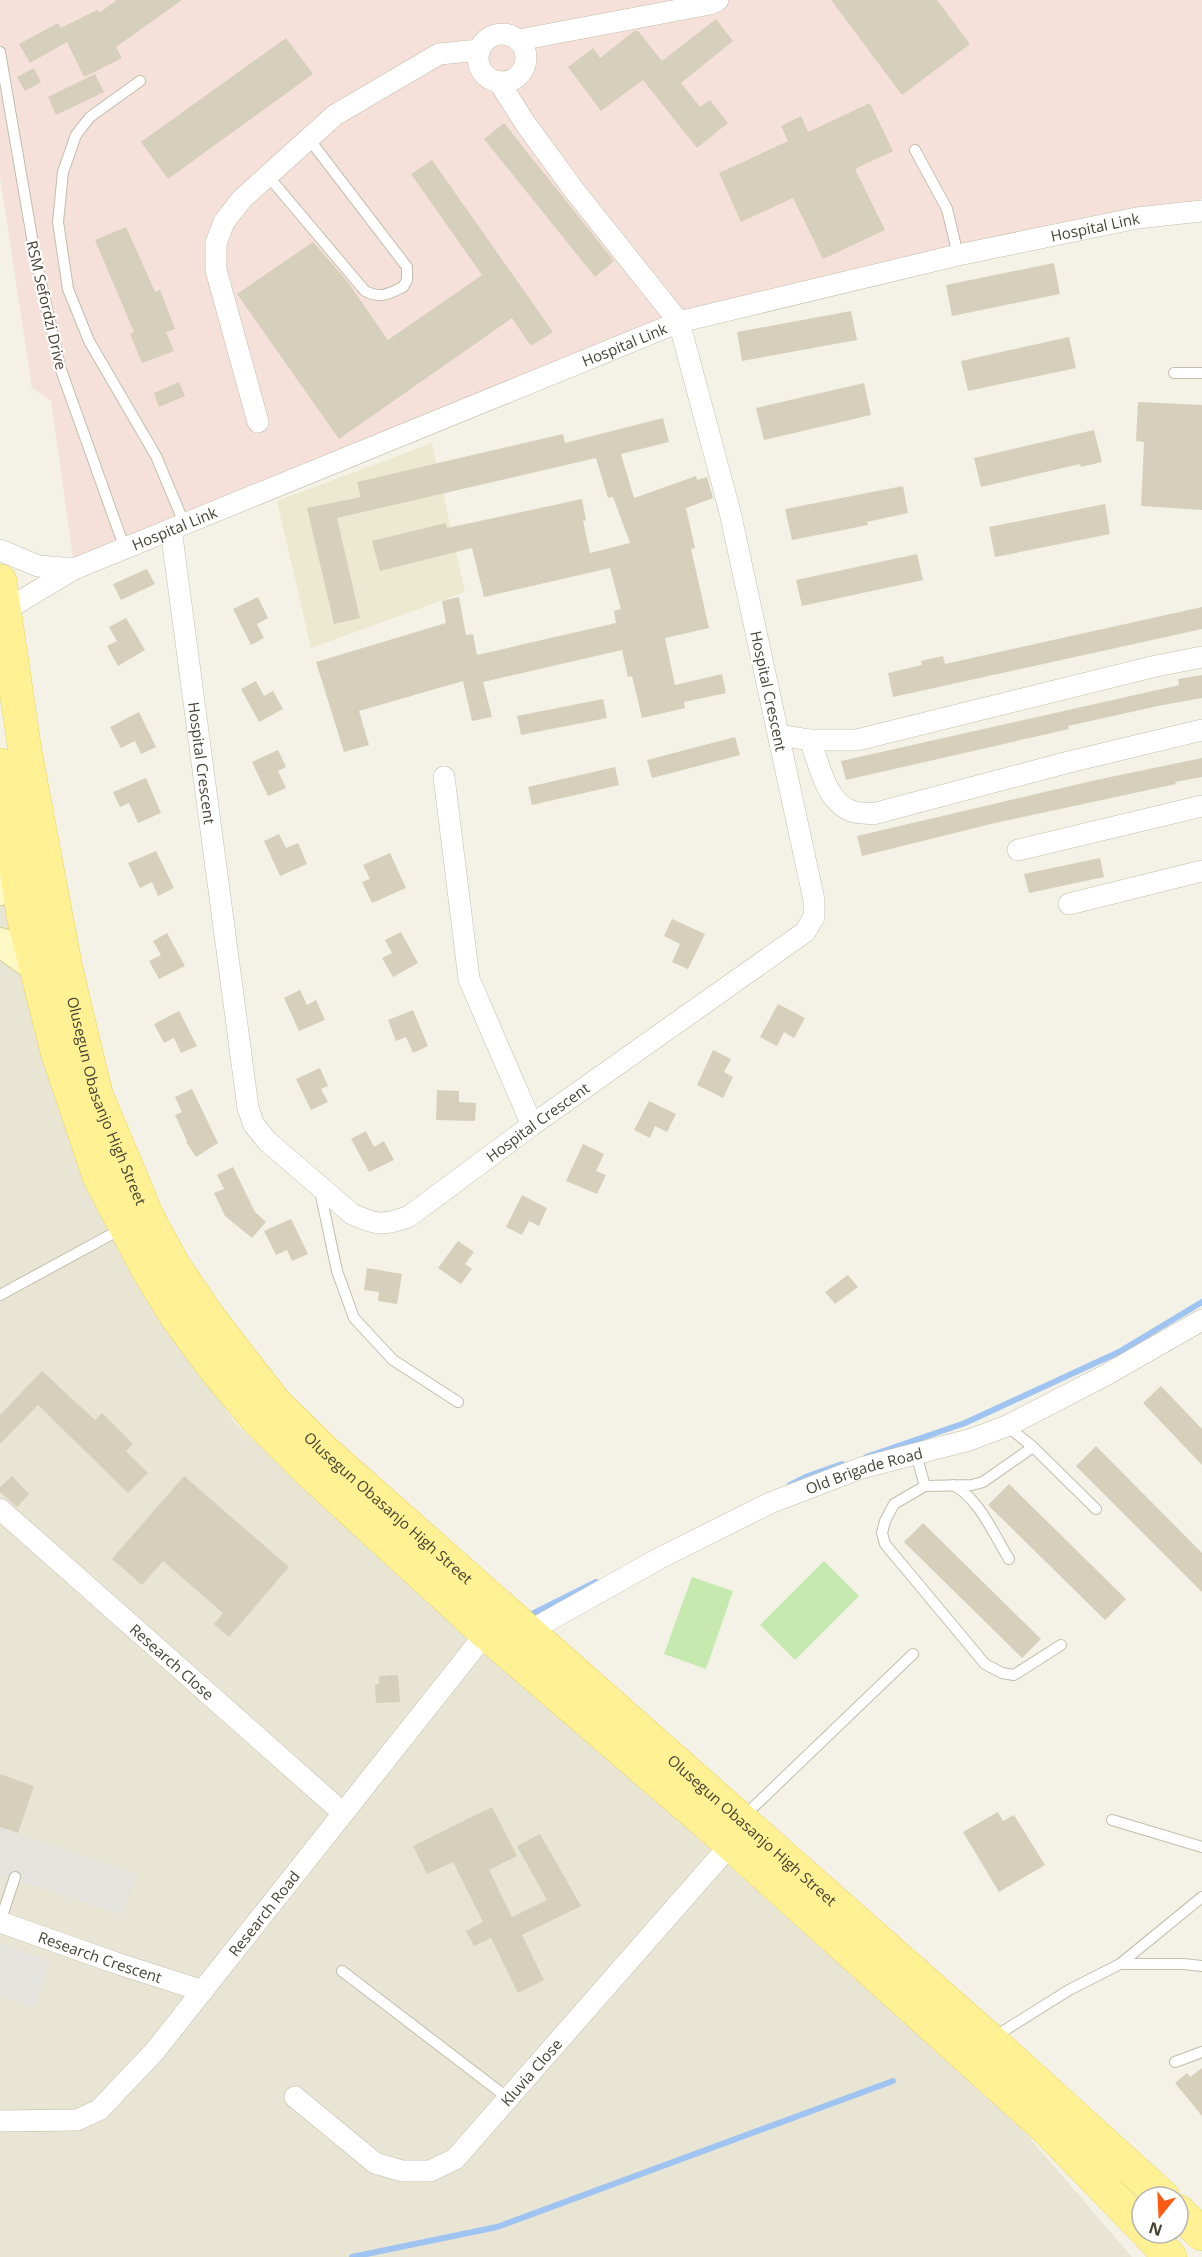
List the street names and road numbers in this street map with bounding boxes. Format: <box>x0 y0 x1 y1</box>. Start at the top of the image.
street label: Hospital Link <box>1049 208 1141 246</box>
street label: RSM Sefordzi Drive <box>22 238 72 372</box>
street label: Hospital Link <box>579 318 670 371</box>
street label: Hospital Link <box>129 502 220 554</box>
street label: Hospital Crescent <box>746 629 792 753</box>
street label: Hospital Crescent <box>184 701 220 825</box>
street label: Olusegun Obasanjo High Street <box>63 994 151 1208</box>
street label: Hospital Crescent <box>482 1078 593 1166</box>
street label: Olusegun Obasanjo High Street <box>300 1427 477 1588</box>
street label: Old Brigade Road <box>802 1442 925 1498</box>
street label: Research Close <box>126 1619 218 1704</box>
street label: Olusegun Obasanjo High Street <box>664 1750 841 1910</box>
street label: Research Road <box>224 1866 304 1960</box>
street label: Research Crescent <box>36 1926 164 1987</box>
street label: Kluvia Close <box>496 2034 566 2110</box>

